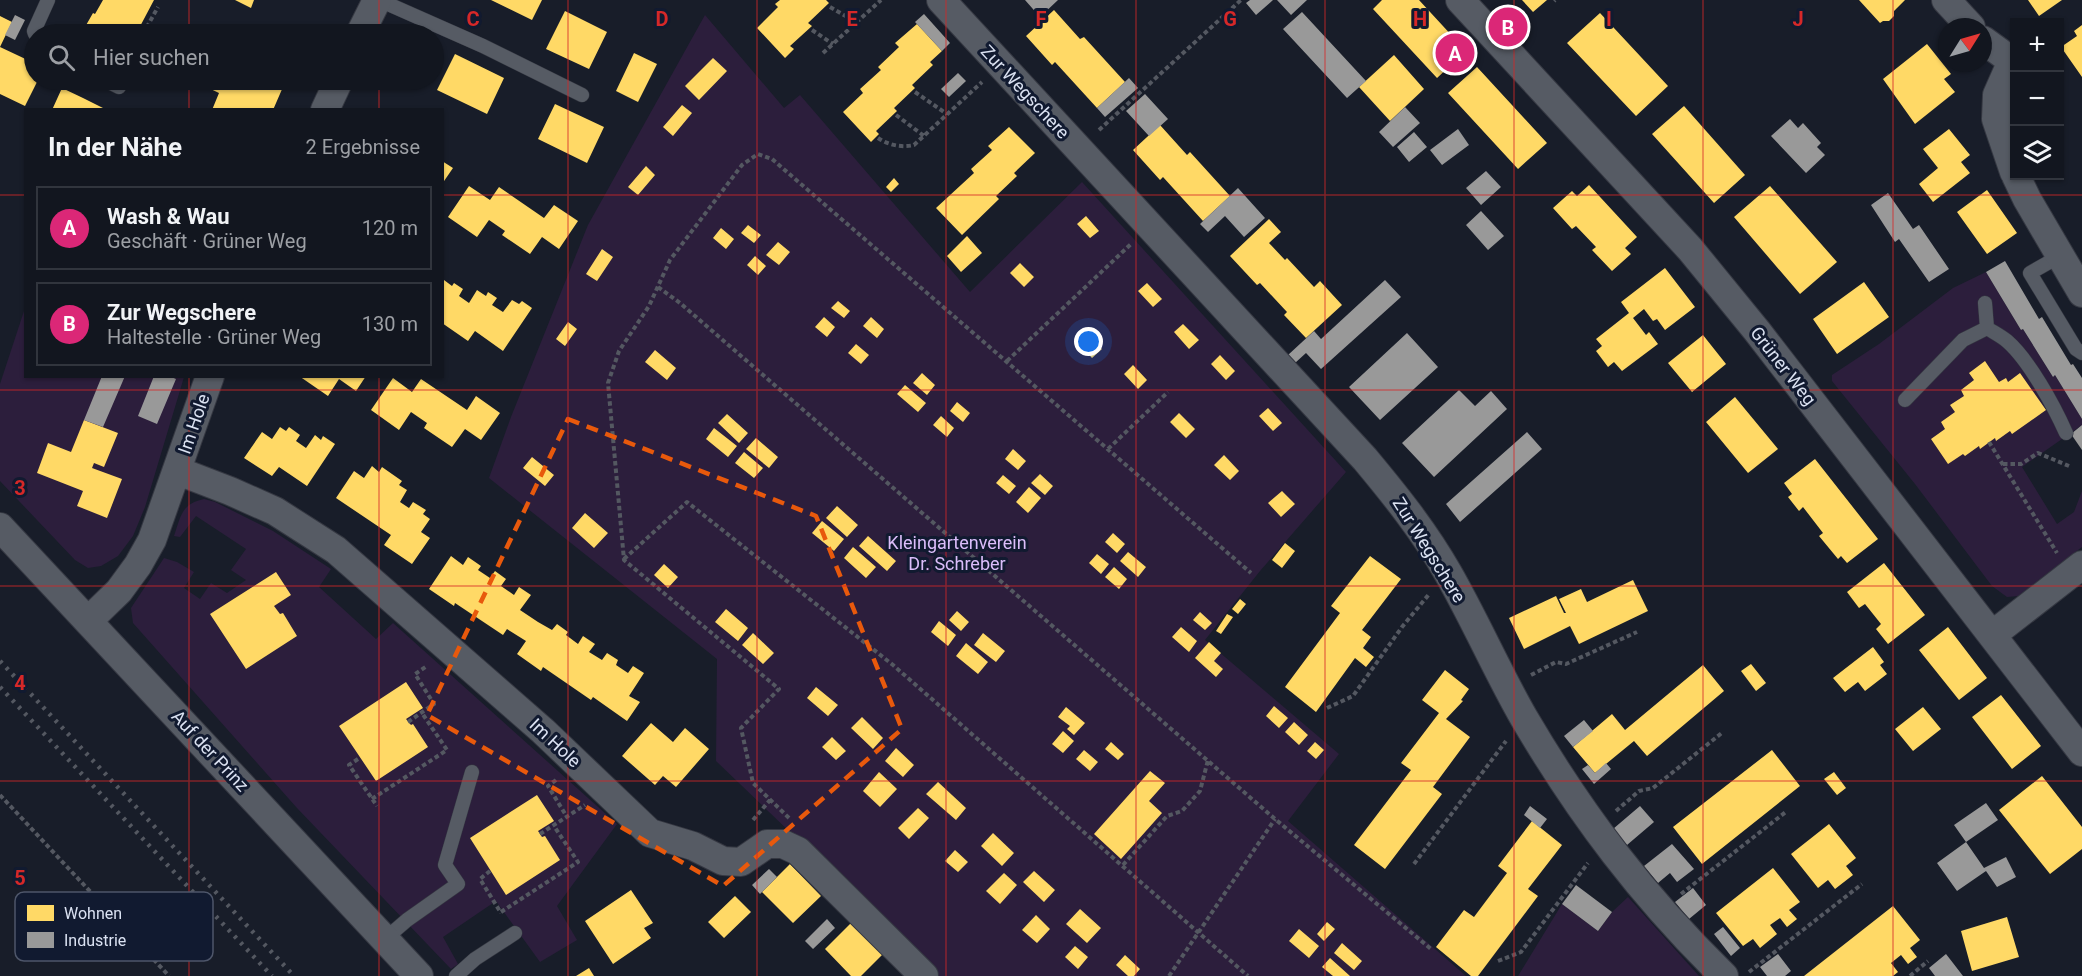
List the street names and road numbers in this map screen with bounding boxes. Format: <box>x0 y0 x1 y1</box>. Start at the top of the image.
street label: Zur Wegschere <box>977 41 1074 143</box>
street label: Grüner Weg <box>1746 322 1821 409</box>
street label: Im Hole <box>173 391 214 457</box>
street label: Zur Wegschere <box>1389 493 1470 606</box>
street label: Auf der Prinz <box>167 706 253 796</box>
street label: Im Hole <box>525 714 585 772</box>

